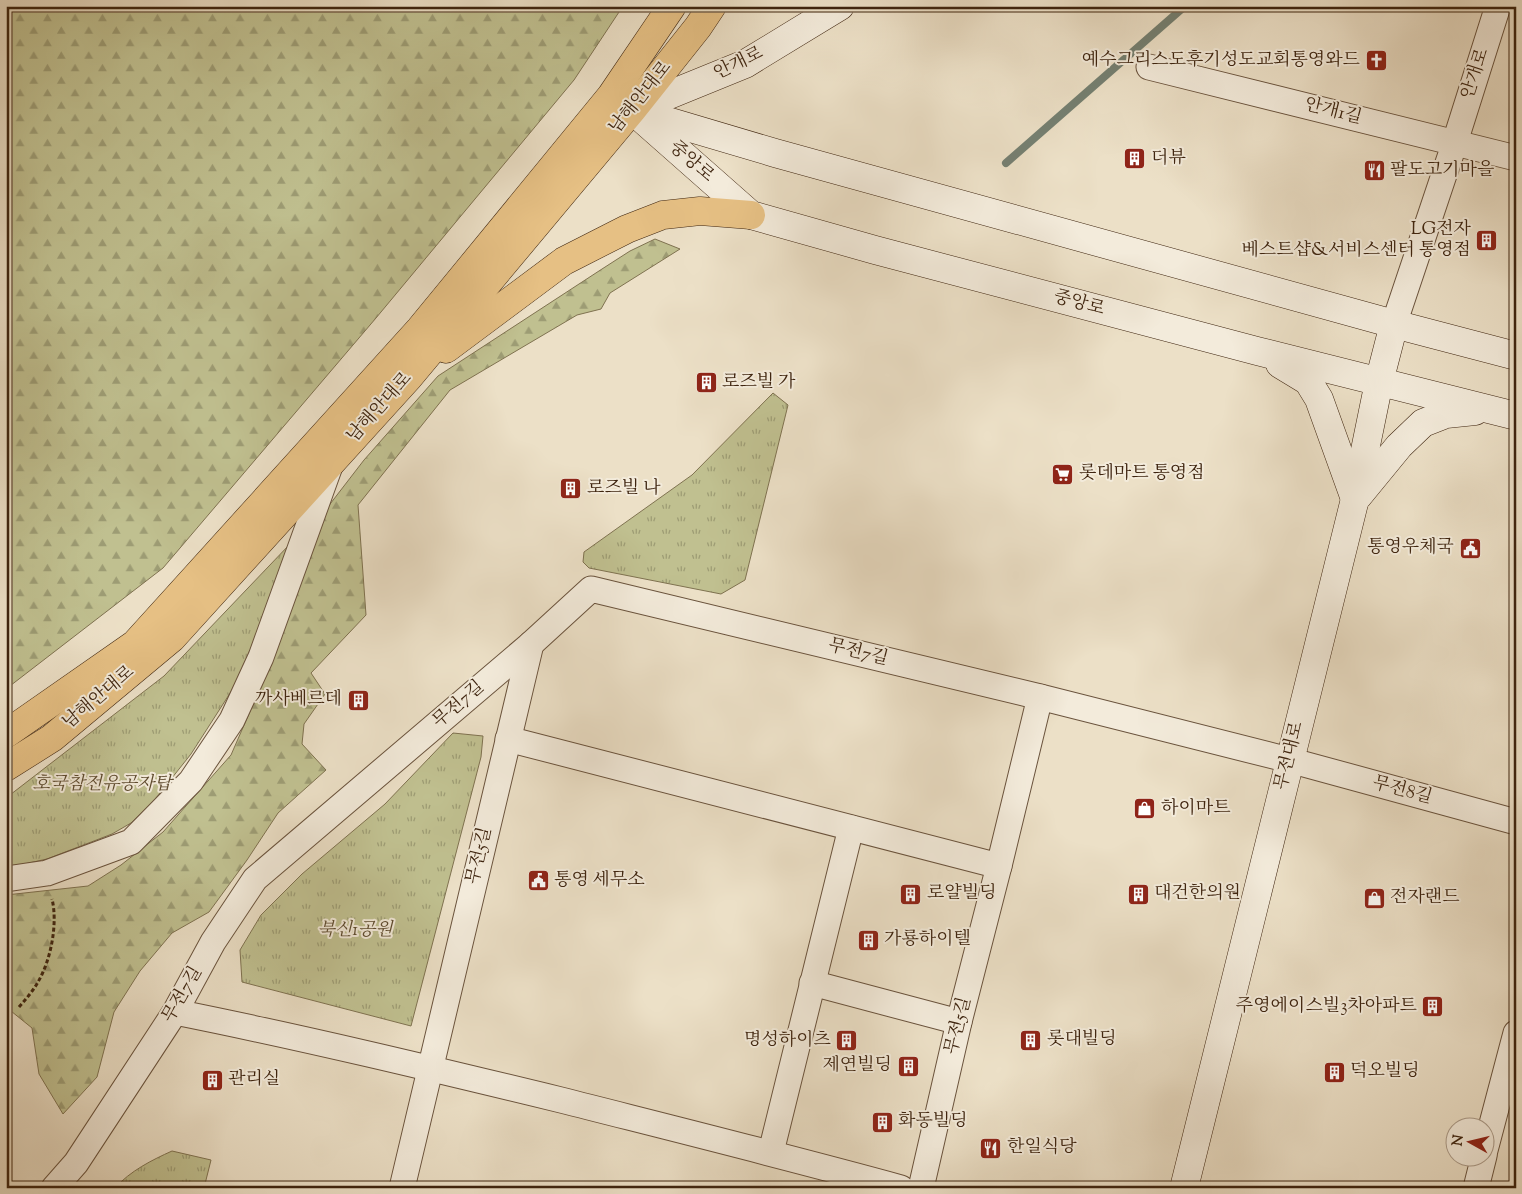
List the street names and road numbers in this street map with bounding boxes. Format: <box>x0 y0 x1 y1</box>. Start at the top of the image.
street label: 안개로 <box>710 41 768 87</box>
street label: 안개로 <box>1456 45 1496 103</box>
street label: 남해안대로 <box>604 56 678 140</box>
street label: 안개1길 <box>1302 92 1364 132</box>
street label: 중앙로 <box>663 135 719 189</box>
street label: 중앙로 <box>1050 285 1108 323</box>
street label: 남해안대로 <box>341 367 419 449</box>
street label: 무전7길 <box>825 633 891 673</box>
street label: 남해안대로 <box>57 660 141 736</box>
street label: 무전7길 <box>427 675 491 735</box>
street label: 무전대로 <box>1269 719 1311 793</box>
street label: 무전8길 <box>1369 771 1435 811</box>
street label: 무전5길 <box>461 825 499 887</box>
street label: 무전7길 <box>156 962 210 1028</box>
street label: 무전5길 <box>939 995 979 1057</box>

